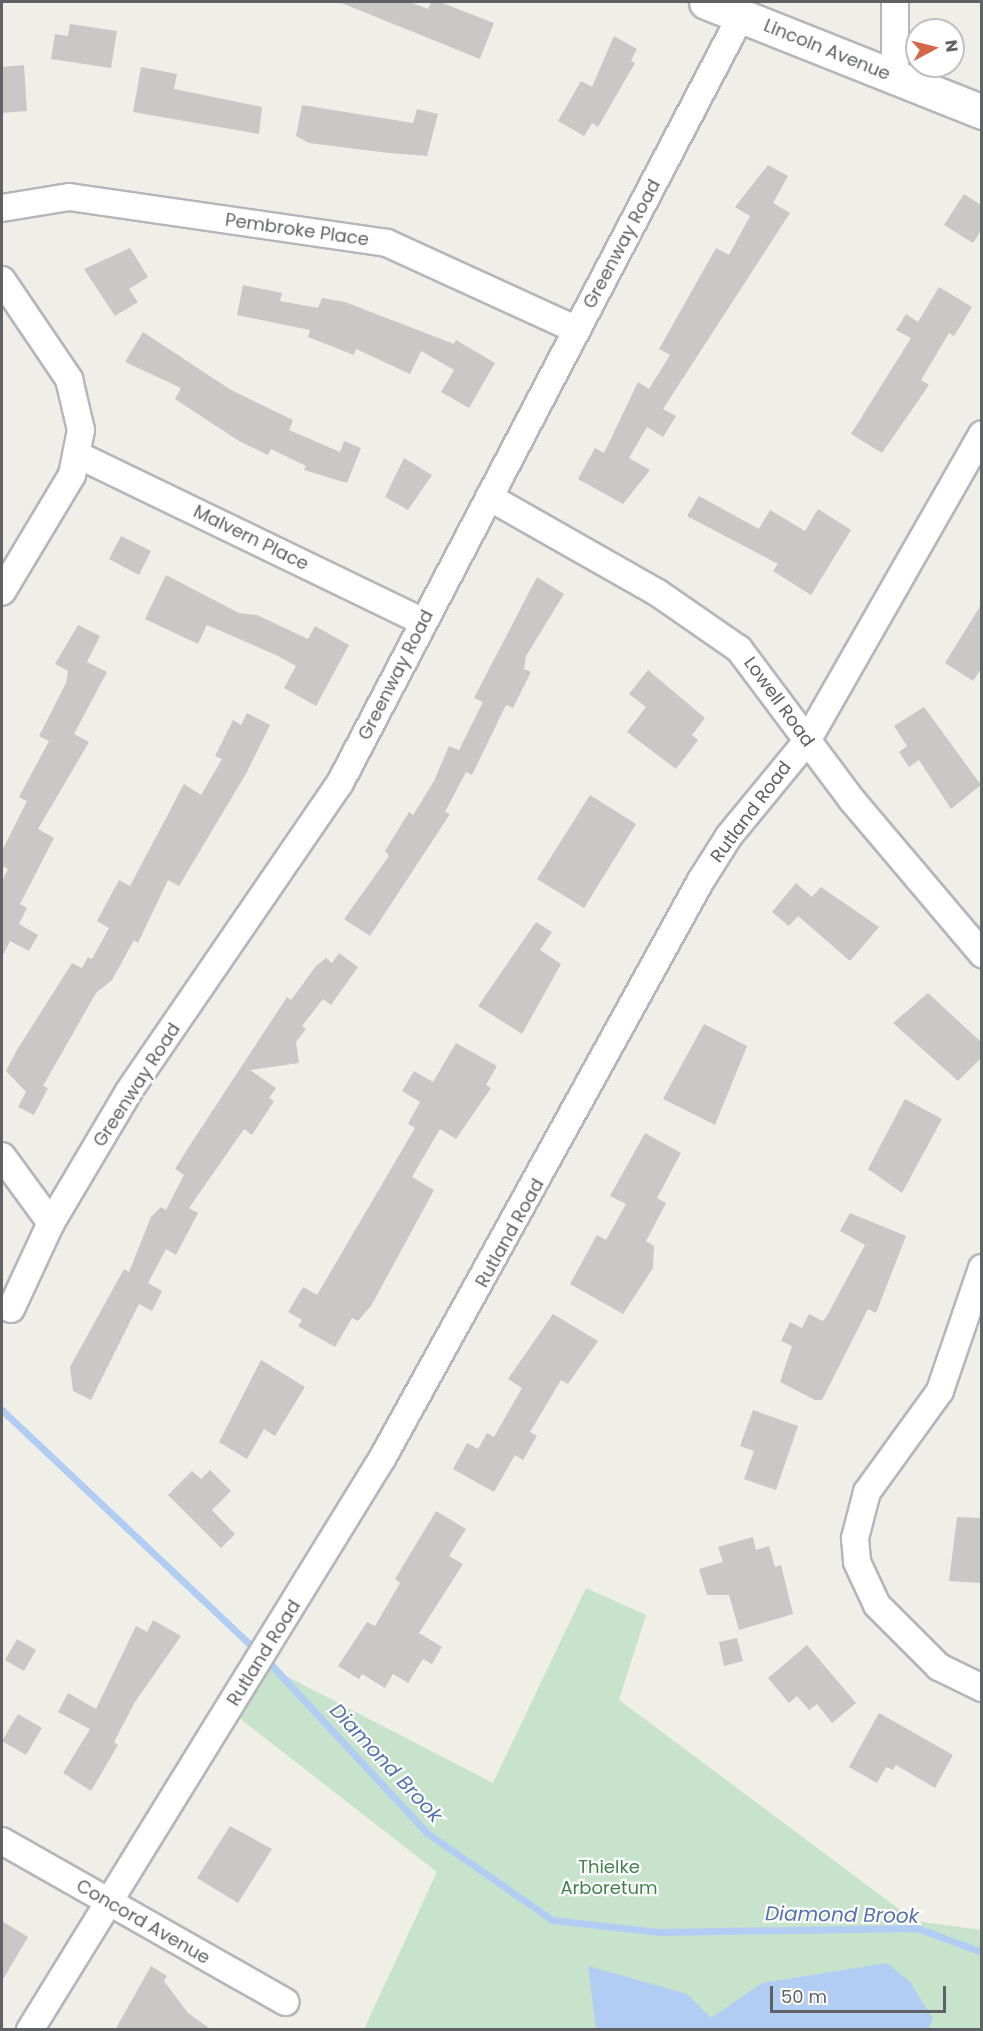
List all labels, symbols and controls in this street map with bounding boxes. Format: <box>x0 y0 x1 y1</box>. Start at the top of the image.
street label: Lincoln Avenue <box>761 15 893 85</box>
north arrow <box>905 18 965 78</box>
text: N <box>939 39 964 53</box>
street label: Greenway Road <box>579 176 665 312</box>
street label: Pembroke Place <box>224 209 370 251</box>
street label: Malvern Place <box>190 501 312 575</box>
street label: Greenway Road <box>354 606 438 744</box>
street label: Lowell Road <box>739 653 819 751</box>
street label: Rutland Road <box>706 757 796 867</box>
street label: Greenway Road <box>89 1019 185 1151</box>
street label: Rutland Road <box>471 1175 549 1291</box>
street label: Rutland Road <box>223 1596 305 1710</box>
water label: Diamond Brook <box>325 1699 447 1827</box>
park label: Thielke Arboretum <box>560 1857 658 1900</box>
street label: Concord Avenue <box>72 1875 214 1969</box>
water label: Diamond Brook <box>765 1902 919 1928</box>
scale bar <box>773 1974 948 2012</box>
text: 50 m <box>781 1984 827 2009</box>

